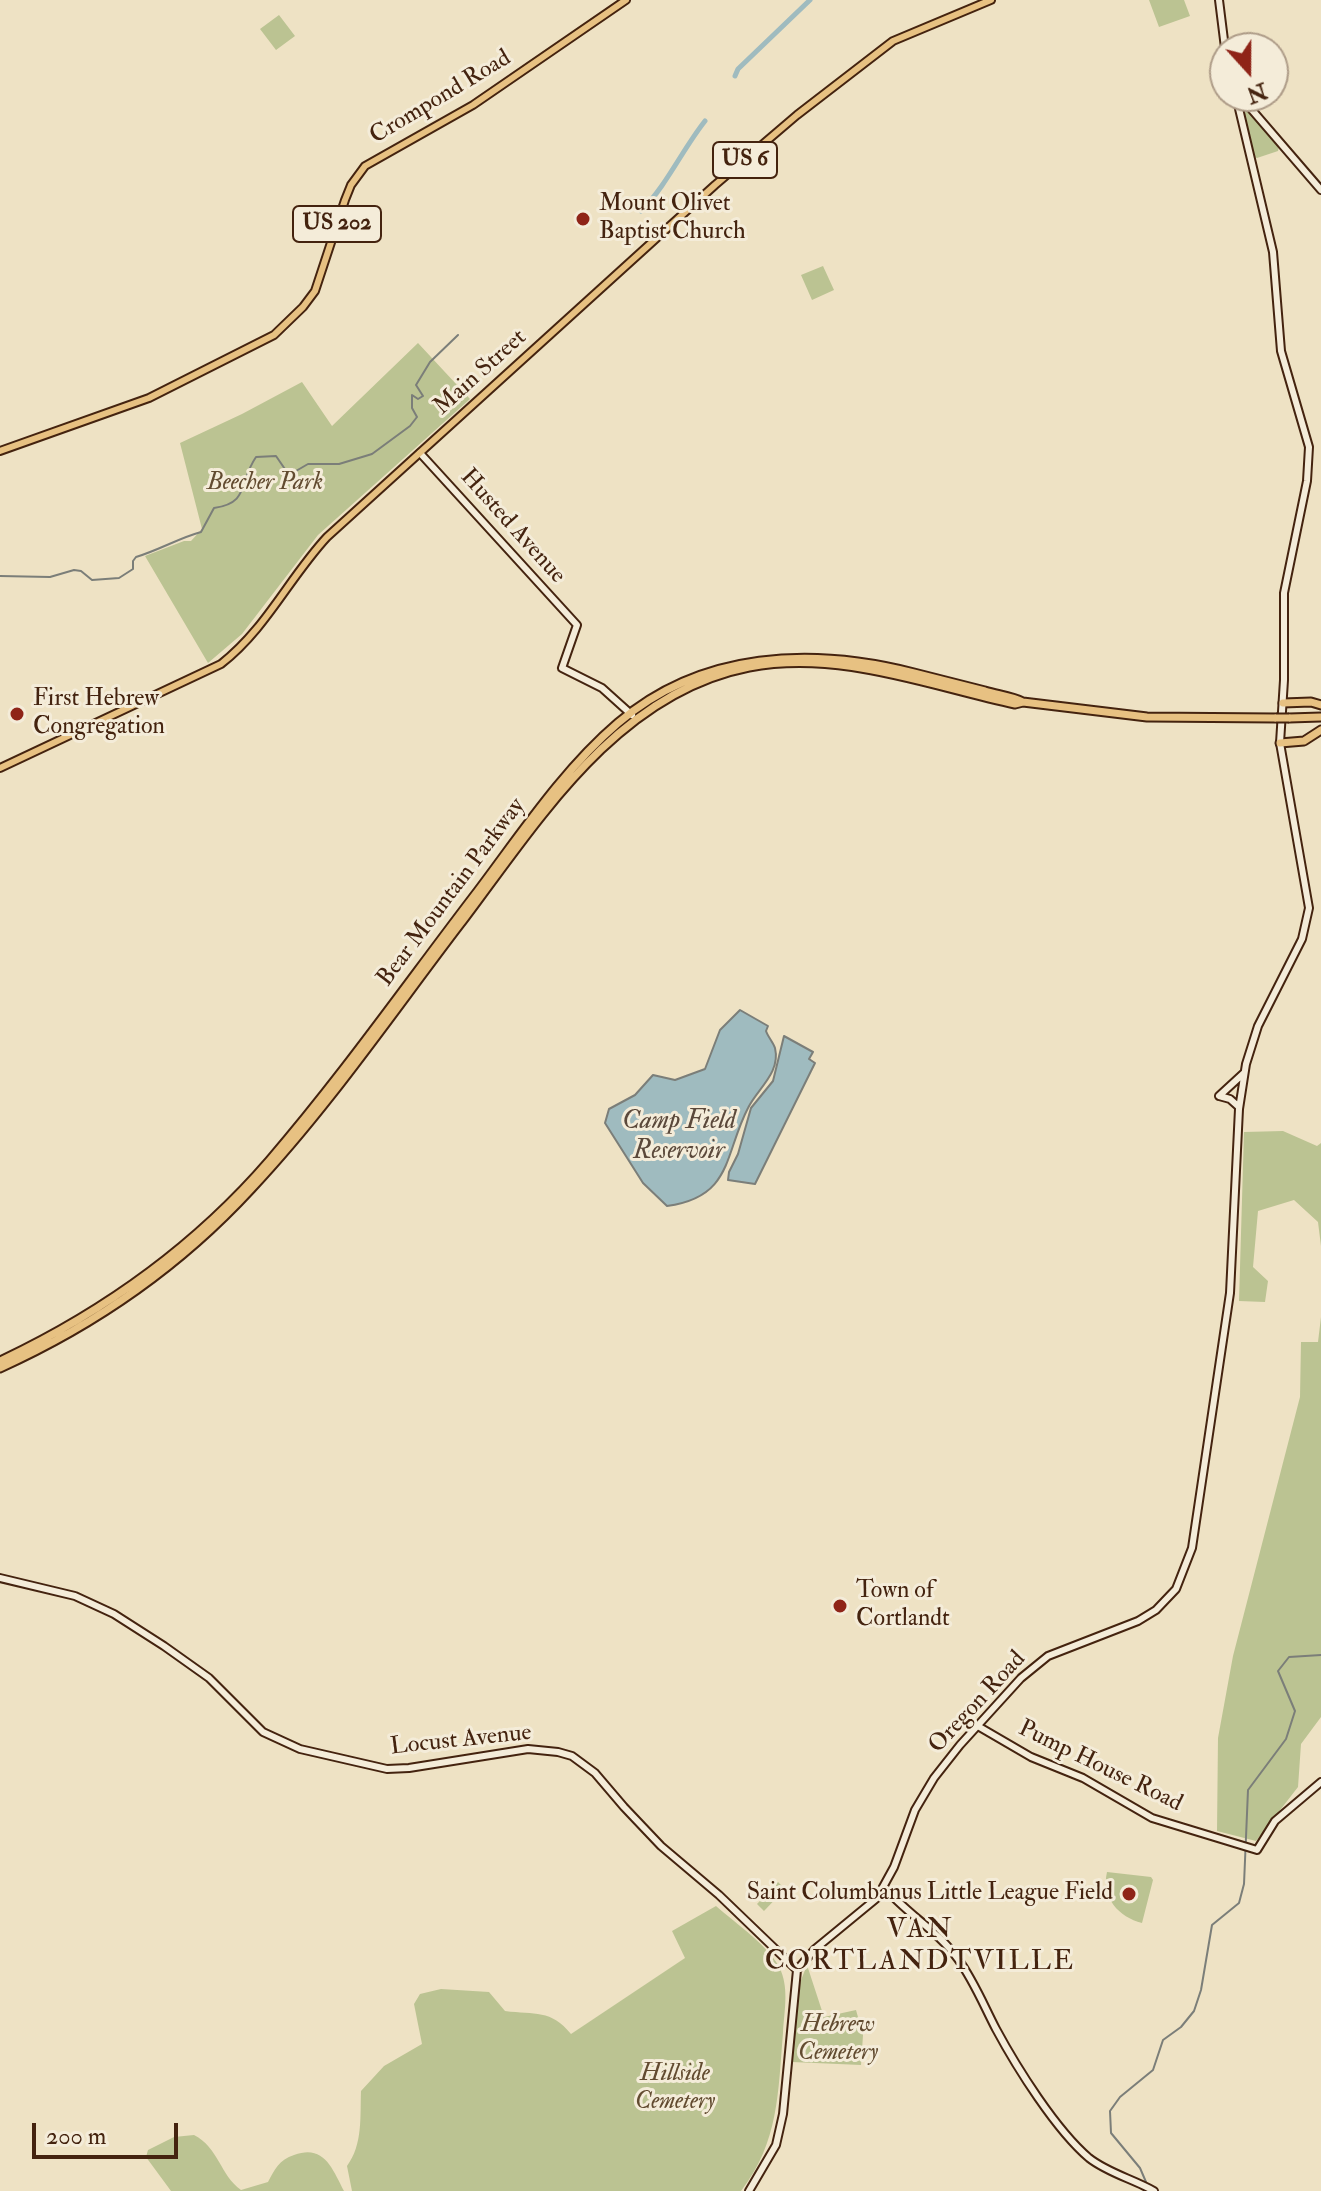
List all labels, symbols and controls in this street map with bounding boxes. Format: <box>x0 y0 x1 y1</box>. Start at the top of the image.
north arrow <box>1209 32 1289 112</box>
street label: Crompond Road <box>365 45 517 151</box>
text: N <box>1243 76 1271 109</box>
road number: US 6 <box>713 142 777 178</box>
place label: Mount Olivet Baptist Church <box>599 191 745 247</box>
road number: US 202 <box>293 206 381 242</box>
marker: Mount Olivet Baptist Church <box>574 210 592 228</box>
street label: Main Street <box>429 324 533 422</box>
street label: Husted Avenue <box>453 464 571 590</box>
park label: Beecher Park <box>207 470 323 498</box>
place label: First Hebrew Congregation <box>33 686 165 742</box>
marker: First Hebrew Congregation <box>8 705 26 723</box>
street label: Bear Mountain Parkway <box>372 793 532 993</box>
water label: Camp Field Reservoir <box>622 1106 736 1168</box>
place label: Town of Cortlandt <box>856 1578 950 1634</box>
marker: Town of Cortlandt <box>831 1597 849 1615</box>
street label: Oregon Road <box>923 1646 1033 1760</box>
street label: Pump House Road <box>1013 1715 1187 1819</box>
street label: Locust Avenue <box>389 1719 533 1763</box>
place label: Saint Columbanus Little League Field <box>747 1880 1113 1908</box>
marker: Saint Columbanus Little League Field <box>1120 1885 1138 1903</box>
district label: VAN CORTLANDTVILLE <box>765 1914 1075 1980</box>
park label: Hebrew Cemetery <box>798 2012 878 2068</box>
park label: Hillside Cemetery <box>635 2061 715 2117</box>
scale bar <box>36 2107 182 2157</box>
text: 200 m <box>46 2121 106 2152</box>

